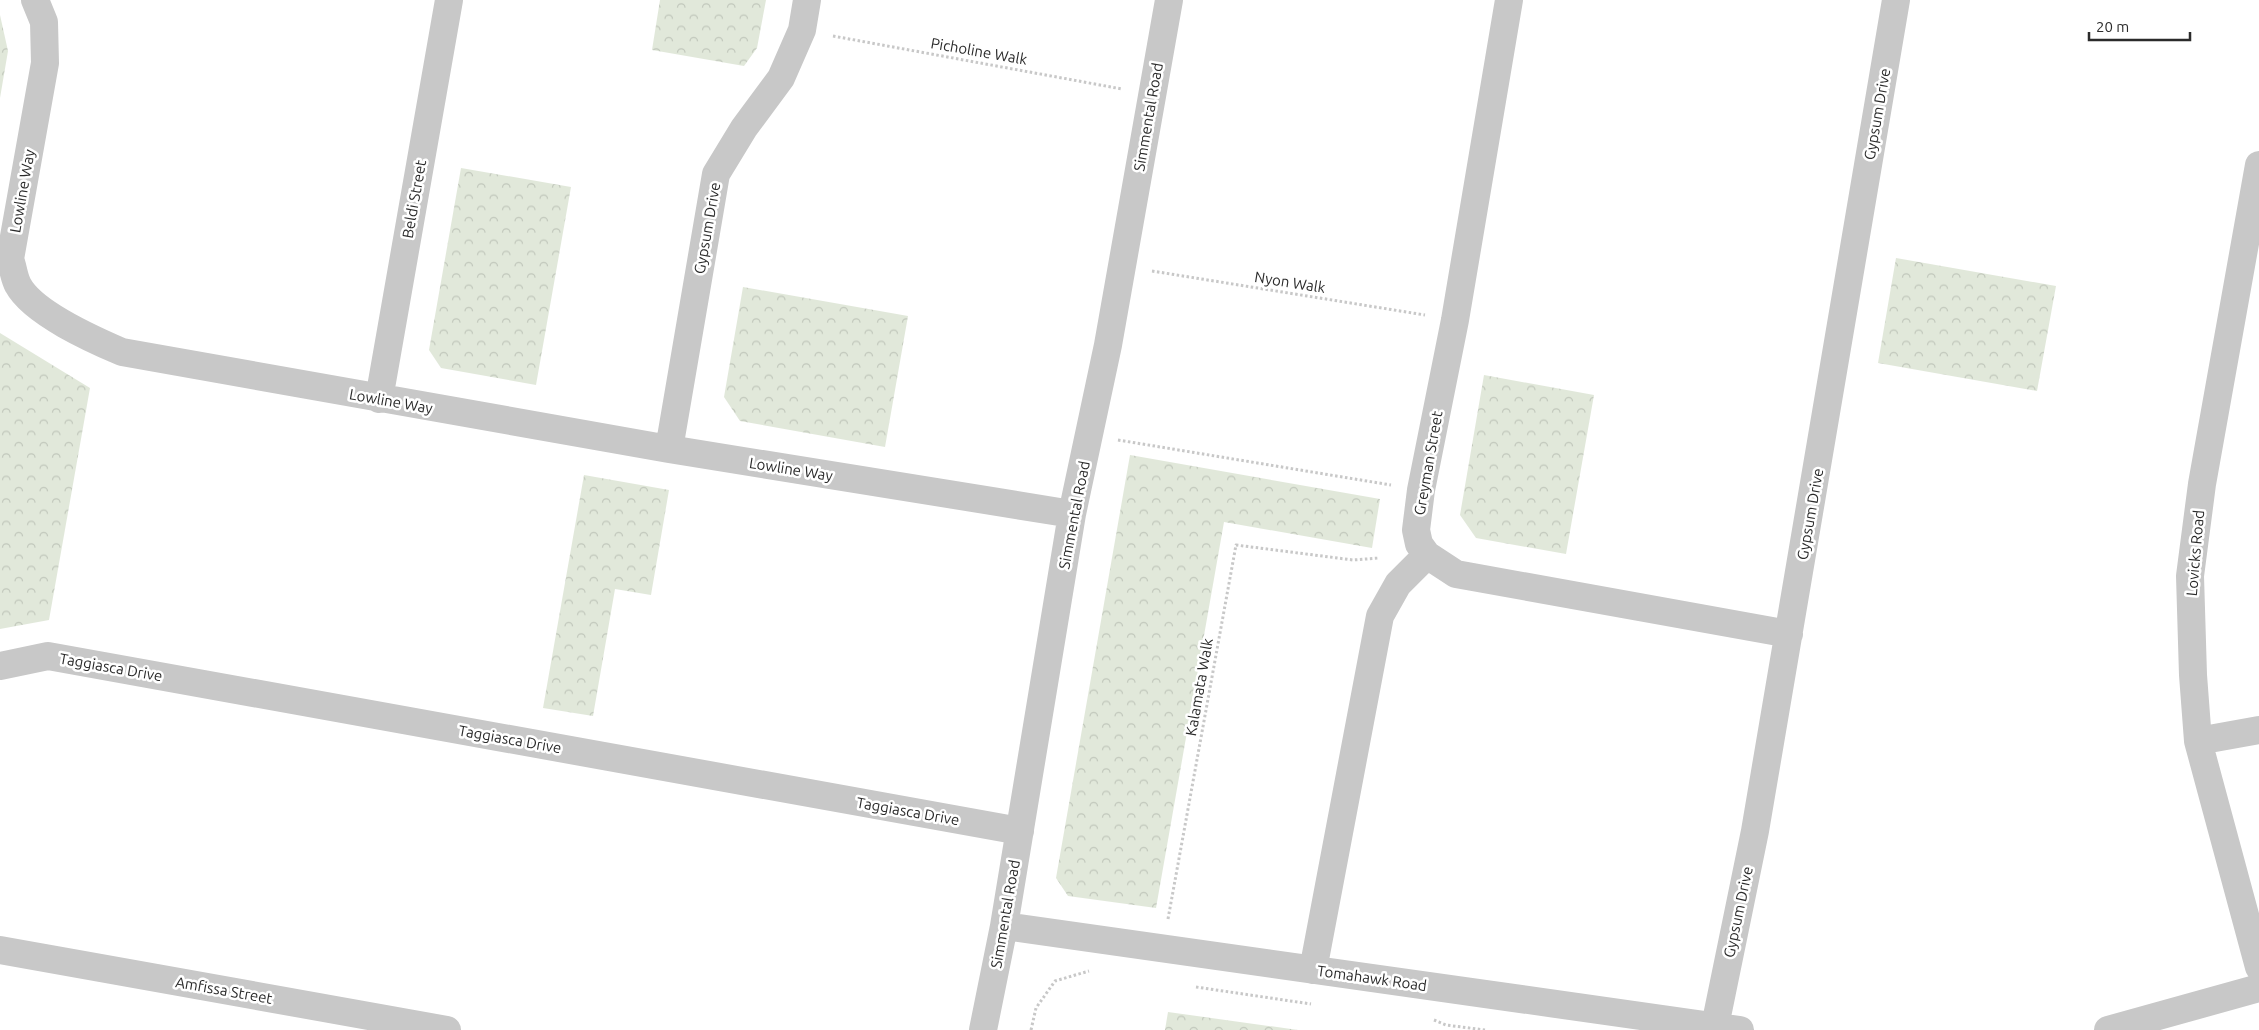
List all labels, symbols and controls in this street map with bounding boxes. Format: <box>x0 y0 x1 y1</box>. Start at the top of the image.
scale bar <box>2089 10 2190 42</box>
text: 20 m <box>2096 18 2129 35</box>
street label: Picholine Walk <box>929 34 1029 68</box>
street label: Simmental Road <box>1130 61 1166 173</box>
street label: Gypsum Drive <box>1861 67 1893 161</box>
street label: Lowline Way <box>6 148 38 234</box>
street label: Beldi Street <box>399 158 429 240</box>
street label: Gypsum Drive <box>691 181 723 275</box>
street label: Nyon Walk <box>1253 268 1327 296</box>
street label: Lowline Way <box>348 385 434 417</box>
street label: Greyman Street <box>1410 409 1446 517</box>
street label: Lowline Way <box>748 454 834 484</box>
street label: Simmental Road <box>1055 460 1093 570</box>
street label: Gypsum Drive <box>1794 467 1826 561</box>
street label: Lovicks Road <box>2183 509 2207 597</box>
street label: Kalamata Walk <box>1182 636 1216 737</box>
street label: Taggiasca Drive <box>58 650 164 684</box>
street label: Taggiasca Drive <box>457 722 563 756</box>
street label: Taggiasca Drive <box>855 794 961 828</box>
street label: Simmental Road <box>987 858 1023 970</box>
street label: Gypsum Drive <box>1720 865 1756 959</box>
street label: Tomahawk Road <box>1316 962 1428 994</box>
street label: Amfissa Street <box>174 973 274 1007</box>

